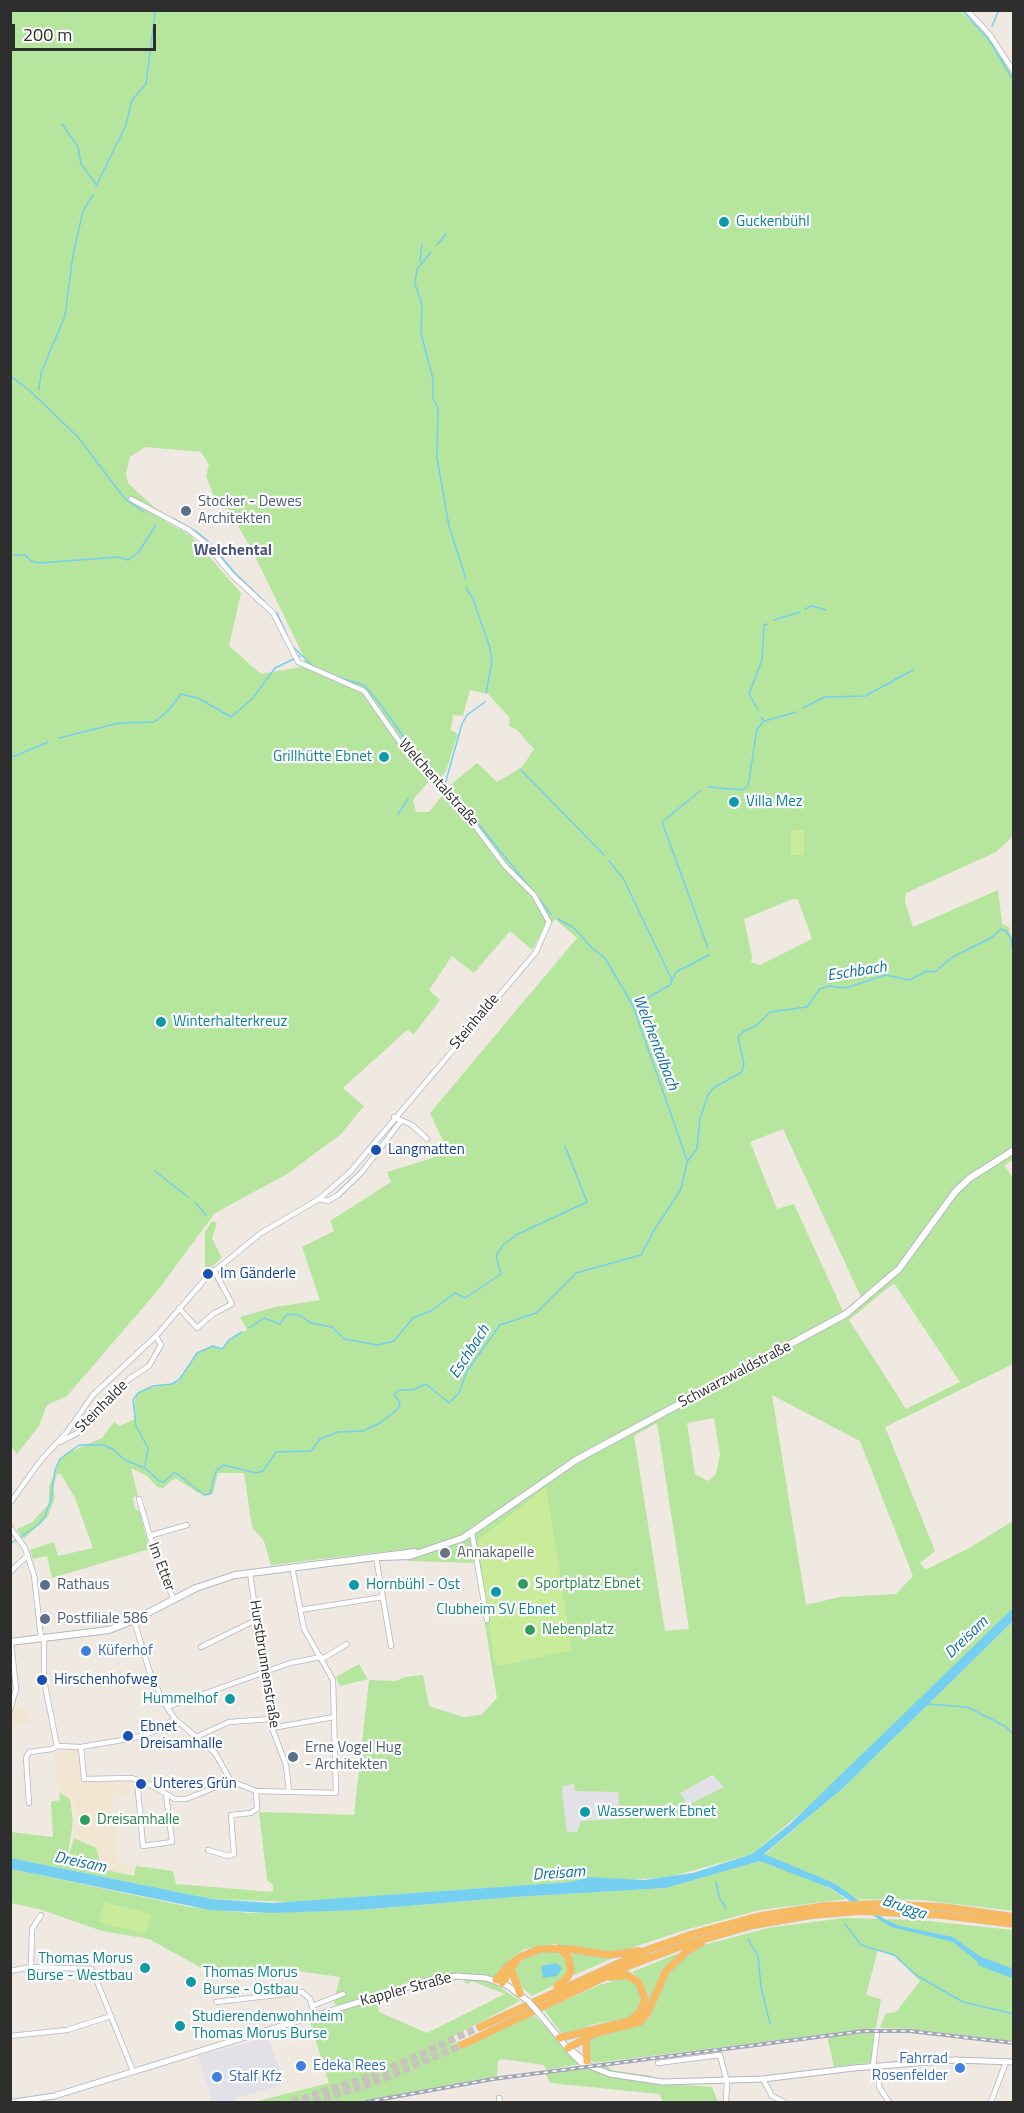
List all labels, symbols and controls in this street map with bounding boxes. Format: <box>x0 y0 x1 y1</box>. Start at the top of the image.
scale bar <box>15 12 159 50</box>
text: 200 m <box>23 21 72 48</box>
place label: Guckenbühl <box>736 213 810 231</box>
marker: Guckenbühl <box>717 215 731 229</box>
place label: Stocker - Dewes Architekten <box>198 493 302 528</box>
marker: Stocker - Dewes Architekten <box>179 504 193 518</box>
district label: Welchental <box>194 541 272 561</box>
street label: Welchentalstraße <box>394 736 482 830</box>
place label: Grillhütte Ebnet <box>273 748 372 766</box>
marker: Grillhütte Ebnet <box>377 750 391 764</box>
place label: Villa Mez <box>746 793 803 811</box>
marker: Villa Mez <box>727 795 741 809</box>
water label: Eschbach <box>826 958 888 986</box>
street label: Steinhalde <box>447 991 503 1053</box>
water label: Welchentalbach <box>628 993 682 1093</box>
place label: Winterhalterkreuz <box>173 1013 287 1031</box>
marker: Winterhalterkreuz <box>154 1015 168 1029</box>
place label: Langmatten <box>388 1141 465 1159</box>
marker: Langmatten <box>369 1143 383 1157</box>
place label: Im Gänderle <box>220 1265 296 1283</box>
marker: Im Gänderle <box>201 1267 215 1281</box>
water label: Eschbach <box>446 1322 494 1382</box>
street label: Schwarzwaldstraße <box>676 1338 794 1412</box>
street label: Steinhalde <box>72 1377 132 1437</box>
street label: Im Etter <box>143 1540 179 1594</box>
place label: Annakapelle <box>457 1544 534 1562</box>
marker: Annakapelle <box>438 1546 452 1560</box>
place label: Sportplatz Ebnet <box>535 1575 641 1593</box>
place label: Rathaus <box>57 1576 110 1594</box>
place label: Hornbühl - Ost <box>366 1576 460 1594</box>
marker: Sportplatz Ebnet <box>516 1577 530 1591</box>
marker: Rathaus <box>38 1578 52 1592</box>
marker: Hornbühl - Ost <box>347 1578 361 1592</box>
marker: Clubheim SV Ebnet <box>489 1585 503 1599</box>
street label: Hurstbrunnenstraße <box>245 1599 283 1729</box>
place label: Clubheim SV Ebnet <box>436 1601 556 1619</box>
place label: Postfiliale 586 <box>57 1610 148 1628</box>
marker: Postfiliale 586 <box>38 1612 52 1626</box>
water label: Dreisam <box>941 1613 993 1663</box>
place label: Nebenplatz <box>542 1621 614 1639</box>
marker: Nebenplatz <box>523 1623 537 1637</box>
place label: Küferhof <box>98 1642 153 1660</box>
marker: Küferhof <box>79 1644 93 1658</box>
place label: Hirschenhofweg <box>54 1671 157 1689</box>
marker: Hirschenhofweg <box>35 1673 49 1687</box>
place label: Hummelhof <box>143 1690 218 1708</box>
marker: Hummelhof <box>223 1692 237 1706</box>
place label: Ebnet Dreisamhalle <box>140 1718 223 1753</box>
marker: Ebnet Dreisamhalle <box>121 1729 135 1743</box>
place label: Erne Vogel Hug - Architekten <box>305 1739 401 1774</box>
marker: Erne Vogel Hug - Architekten <box>286 1750 300 1764</box>
place label: Unteres Grün <box>153 1775 237 1793</box>
marker: Unteres Grün <box>134 1777 148 1791</box>
place label: Wasserwerk Ebnet <box>597 1803 716 1821</box>
marker: Wasserwerk Ebnet <box>578 1805 592 1819</box>
place label: Dreisamhalle <box>97 1811 180 1829</box>
marker: Dreisamhalle <box>78 1813 92 1827</box>
water label: Dreisam <box>52 1848 108 1878</box>
water label: Dreisam <box>532 1863 586 1885</box>
water label: Brugga <box>879 1892 929 1924</box>
place label: Thomas Morus Burse - Westbau <box>27 1950 133 1985</box>
marker: Thomas Morus Burse - Westbau <box>138 1961 152 1975</box>
place label: Thomas Morus Burse - Ostbau <box>203 1964 299 1999</box>
street label: Kappler Straße <box>358 1969 454 2011</box>
marker: Thomas Morus Burse - Ostbau <box>184 1975 198 1989</box>
place label: Studierendenwohnheim Thomas Morus Burse <box>192 2008 343 2043</box>
marker: Studierendenwohnheim Thomas Morus Burse <box>173 2019 187 2033</box>
place label: Fahrrad Rosenfelder <box>872 2050 948 2085</box>
place label: Edeka Rees <box>313 2057 386 2075</box>
marker: Edeka Rees <box>294 2059 308 2073</box>
marker: Fahrrad Rosenfelder <box>953 2061 967 2075</box>
place label: Stalf Kfz <box>229 2068 282 2086</box>
marker: Stalf Kfz <box>210 2070 224 2084</box>

